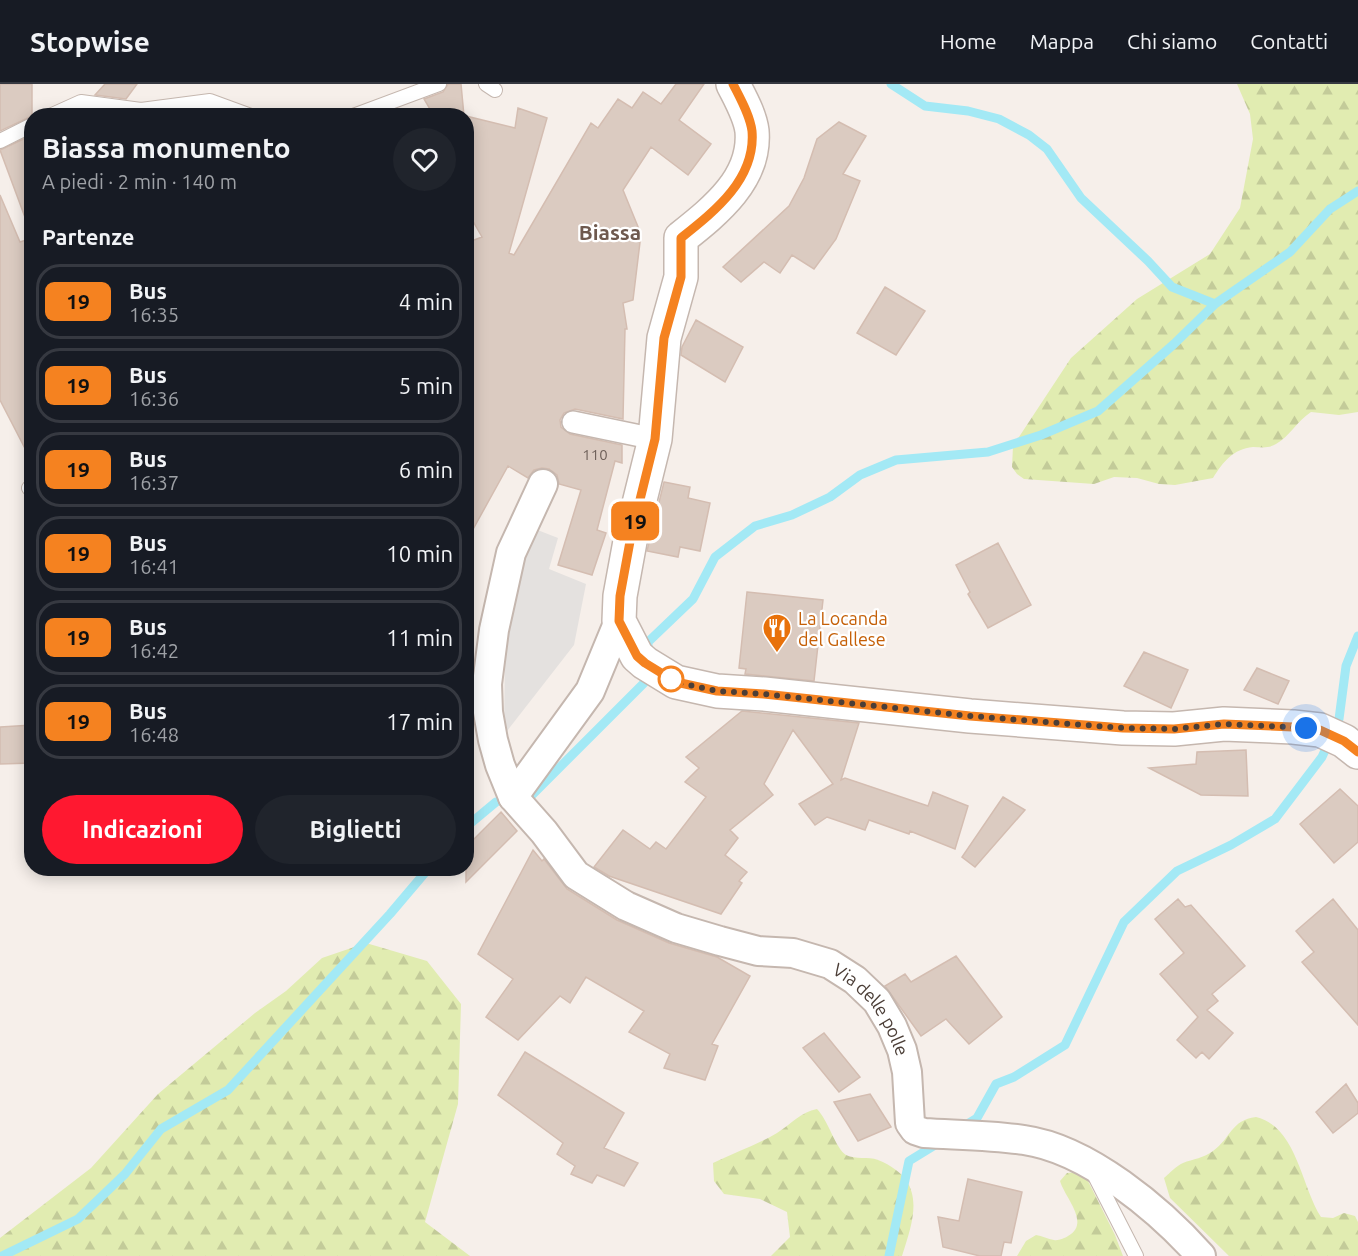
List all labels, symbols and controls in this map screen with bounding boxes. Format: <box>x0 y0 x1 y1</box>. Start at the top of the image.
text: Stopwise <box>30 26 150 57</box>
text: Home <box>940 29 997 53</box>
text: Mappa <box>1030 29 1094 53</box>
text: Chi siamo <box>1127 29 1217 53</box>
text: Contatti <box>1250 29 1328 53</box>
button: heart <box>393 128 456 191</box>
text: Biassa monumento <box>42 132 291 163</box>
text: A piedi · 2 min · 140 m <box>42 170 237 193</box>
district label: Biassa <box>579 220 641 244</box>
text: Partenze <box>42 224 134 249</box>
text: Bus <box>129 278 167 303</box>
text: 19 <box>66 289 90 313</box>
text: 4 min <box>399 289 453 314</box>
text: 16:35 <box>129 303 179 326</box>
text: Bus <box>129 362 167 387</box>
text: 19 <box>66 373 90 397</box>
text: 5 min <box>399 373 453 398</box>
text: 16:36 <box>129 387 179 410</box>
text: Bus <box>129 446 167 471</box>
house number: 110 <box>582 446 608 463</box>
text: 19 <box>66 457 90 481</box>
text: 6 min <box>399 457 453 482</box>
text: 16:37 <box>129 471 179 494</box>
line badge: 19 <box>608 502 662 540</box>
text: 19 <box>623 509 647 533</box>
text: Bus <box>129 530 167 555</box>
text: 19 <box>66 541 90 565</box>
text: 10 min <box>386 541 453 566</box>
text: 16:41 <box>129 555 179 578</box>
place label: La Locanda del Gallese <box>798 608 888 649</box>
restaurant icon: La Locanda del Gallese <box>761 612 793 654</box>
text: Bus <box>129 614 167 639</box>
text: 19 <box>66 625 90 649</box>
text: 11 min <box>386 625 453 650</box>
text: 16:42 <box>129 639 179 662</box>
unlabelled marker <box>658 666 684 692</box>
text: Bus <box>129 698 167 723</box>
text: 19 <box>66 709 90 733</box>
text: 17 min <box>386 709 453 734</box>
your location <box>1291 713 1321 743</box>
text: 16:48 <box>129 723 179 746</box>
button: Indicazioni <box>42 795 243 864</box>
button: Biglietti <box>255 795 456 864</box>
street label: Via delle polle <box>830 959 913 1058</box>

